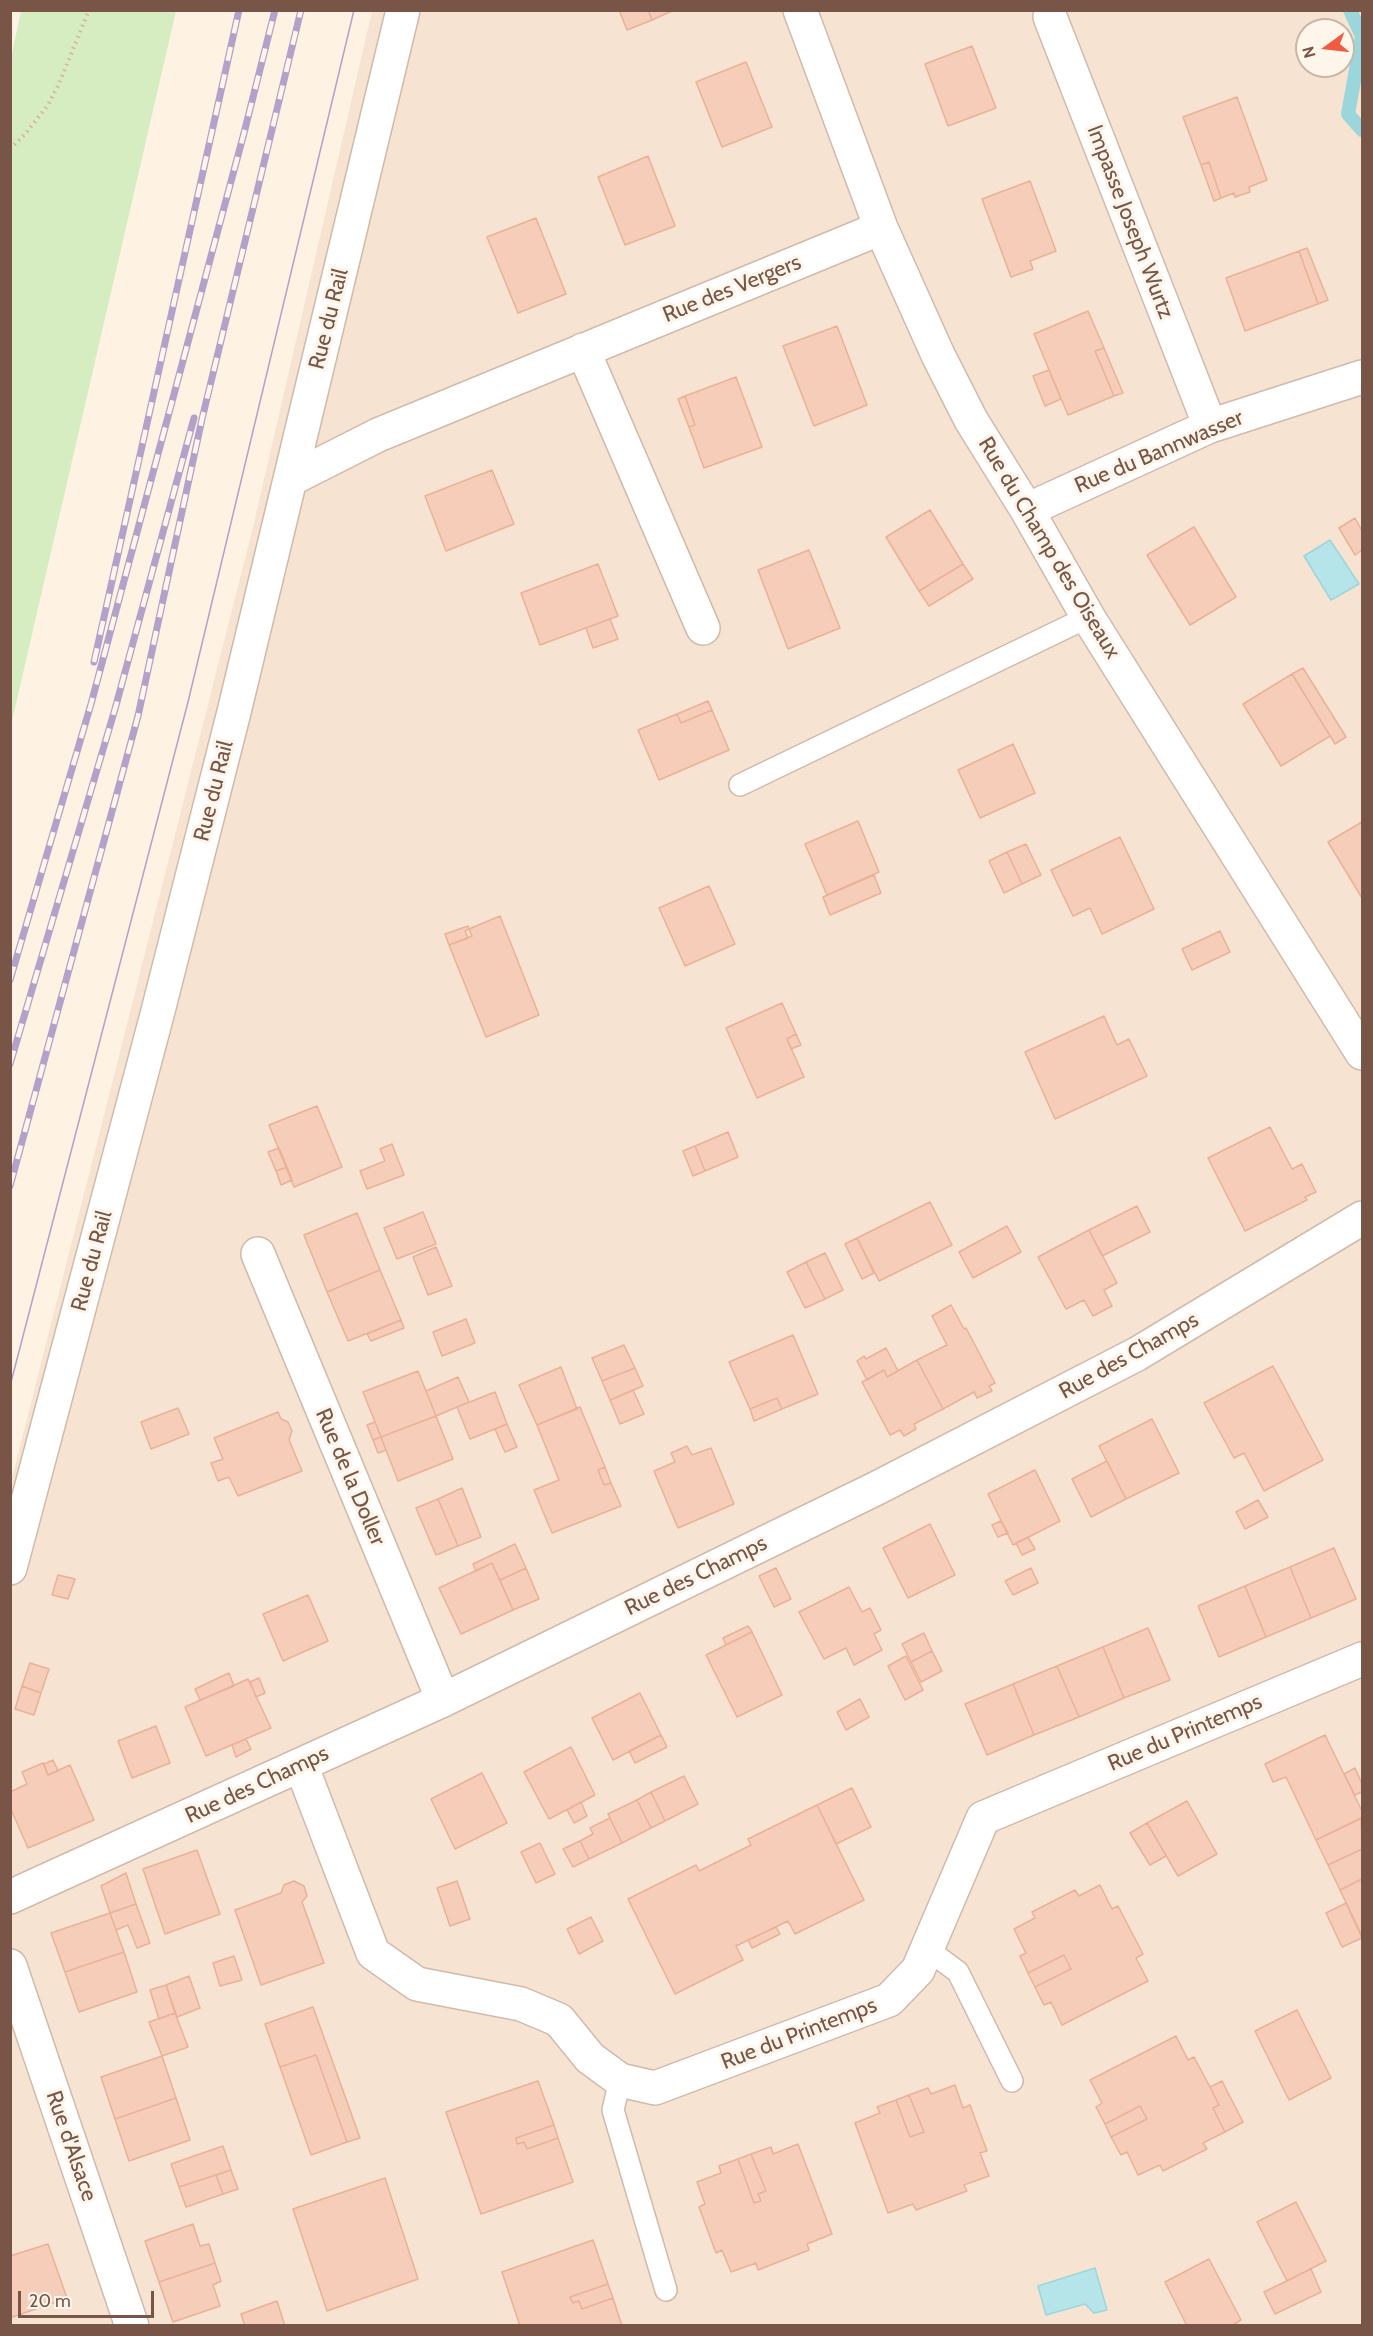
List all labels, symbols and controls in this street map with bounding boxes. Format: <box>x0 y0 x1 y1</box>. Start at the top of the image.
north arrow <box>1295 18 1355 78</box>
text: N <box>1298 44 1320 60</box>
street label: Impasse Joseph Wurtz <box>1081 121 1179 323</box>
street label: Rue des Vergers <box>659 249 805 329</box>
street label: Rue du Rail <box>304 266 354 372</box>
street label: Rue du Bannwasser <box>1071 405 1247 499</box>
street label: Rue du Champ des Oiseaux <box>972 432 1126 664</box>
street label: Rue du Rail <box>189 738 239 844</box>
street label: Rue du Rail <box>66 1208 118 1314</box>
street label: Rue des Champs <box>1055 1307 1203 1405</box>
street label: Rue de la Doller <box>309 1404 391 1550</box>
street label: Rue des Champs <box>621 1530 771 1622</box>
street label: Rue du Printemps <box>1104 1689 1266 1777</box>
street label: Rue des Champs <box>181 1740 333 1830</box>
street label: Rue du Printemps <box>717 1992 881 2076</box>
street label: Rue d'Alsace <box>40 2087 102 2205</box>
scale bar <box>21 2279 158 2317</box>
text: 20 m <box>29 2290 71 2312</box>

